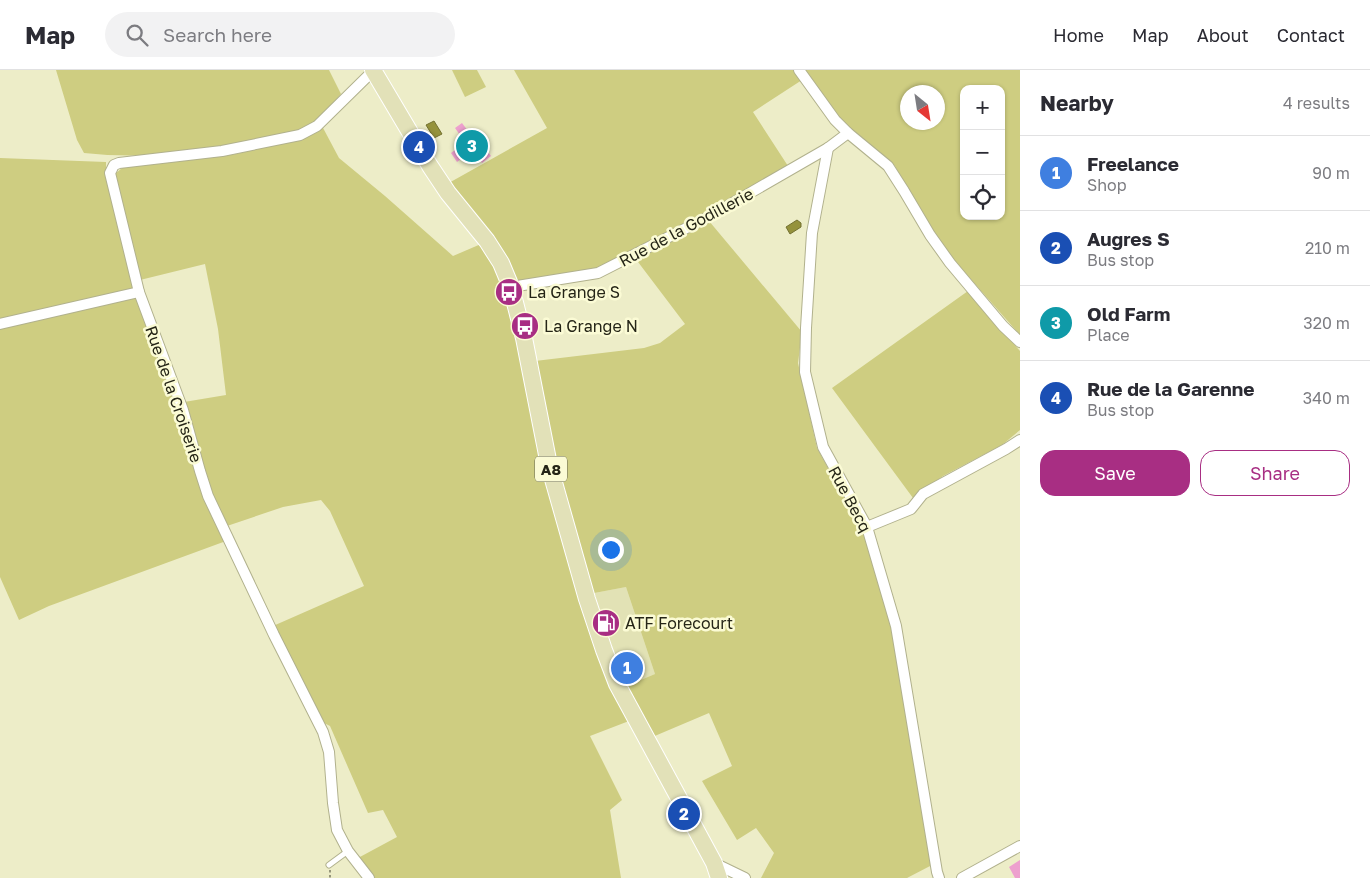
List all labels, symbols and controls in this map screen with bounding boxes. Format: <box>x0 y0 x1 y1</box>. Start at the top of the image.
search box <box>105 12 455 57</box>
text: Map <box>25 20 75 49</box>
icon: search <box>123 21 151 49</box>
text: Search here <box>163 23 272 46</box>
text: Home <box>1053 24 1104 46</box>
text: Map <box>1132 24 1169 46</box>
text: About <box>1197 24 1249 46</box>
text: Contact <box>1277 24 1345 46</box>
north arrow <box>900 85 945 130</box>
map controls <box>960 85 1005 220</box>
button: + <box>960 85 1005 130</box>
text: Nearby <box>1040 90 1114 116</box>
text: 4 results <box>1283 93 1350 113</box>
pin: 3 <box>456 127 488 165</box>
pin: 4 <box>403 128 435 166</box>
button: − <box>960 130 1005 175</box>
text: Freelance <box>1087 152 1179 175</box>
text: 1 <box>1052 163 1060 183</box>
text: 90 m <box>1312 163 1350 183</box>
button: locate <box>960 175 1005 220</box>
text: Shop <box>1087 175 1127 195</box>
street label: Rue de la Godillerie <box>616 183 756 271</box>
text: Augres S <box>1087 227 1170 250</box>
text: 2 <box>1051 238 1061 258</box>
text: 210 m <box>1305 238 1350 258</box>
text: Bus stop <box>1087 250 1154 270</box>
bus stop icon: La Grange S <box>494 277 524 307</box>
place label: La Grange S <box>528 282 620 302</box>
text: Old Farm <box>1087 302 1170 325</box>
bus stop icon: La Grange N <box>510 311 540 341</box>
text: 3 <box>1051 313 1061 333</box>
text: 320 m <box>1303 313 1350 333</box>
place label: La Grange N <box>544 316 638 336</box>
street label: Rue de la Croiserie <box>141 323 207 465</box>
text: Place <box>1087 325 1130 345</box>
text: Rue de la Garenne <box>1087 377 1254 400</box>
text: 4 <box>1051 388 1061 408</box>
text: 340 m <box>1303 388 1350 408</box>
text: Bus stop <box>1087 400 1154 420</box>
button: Save <box>1040 450 1190 496</box>
button: Share <box>1200 450 1350 496</box>
road number: A8 <box>535 456 567 482</box>
street label: Rue Becq <box>824 462 876 536</box>
your location <box>598 537 624 563</box>
fuel station icon: ATF Forecourt <box>591 608 621 638</box>
place label: ATF Forecourt <box>625 613 733 633</box>
pin: 1 <box>611 649 643 687</box>
pin: 2 <box>668 795 700 833</box>

